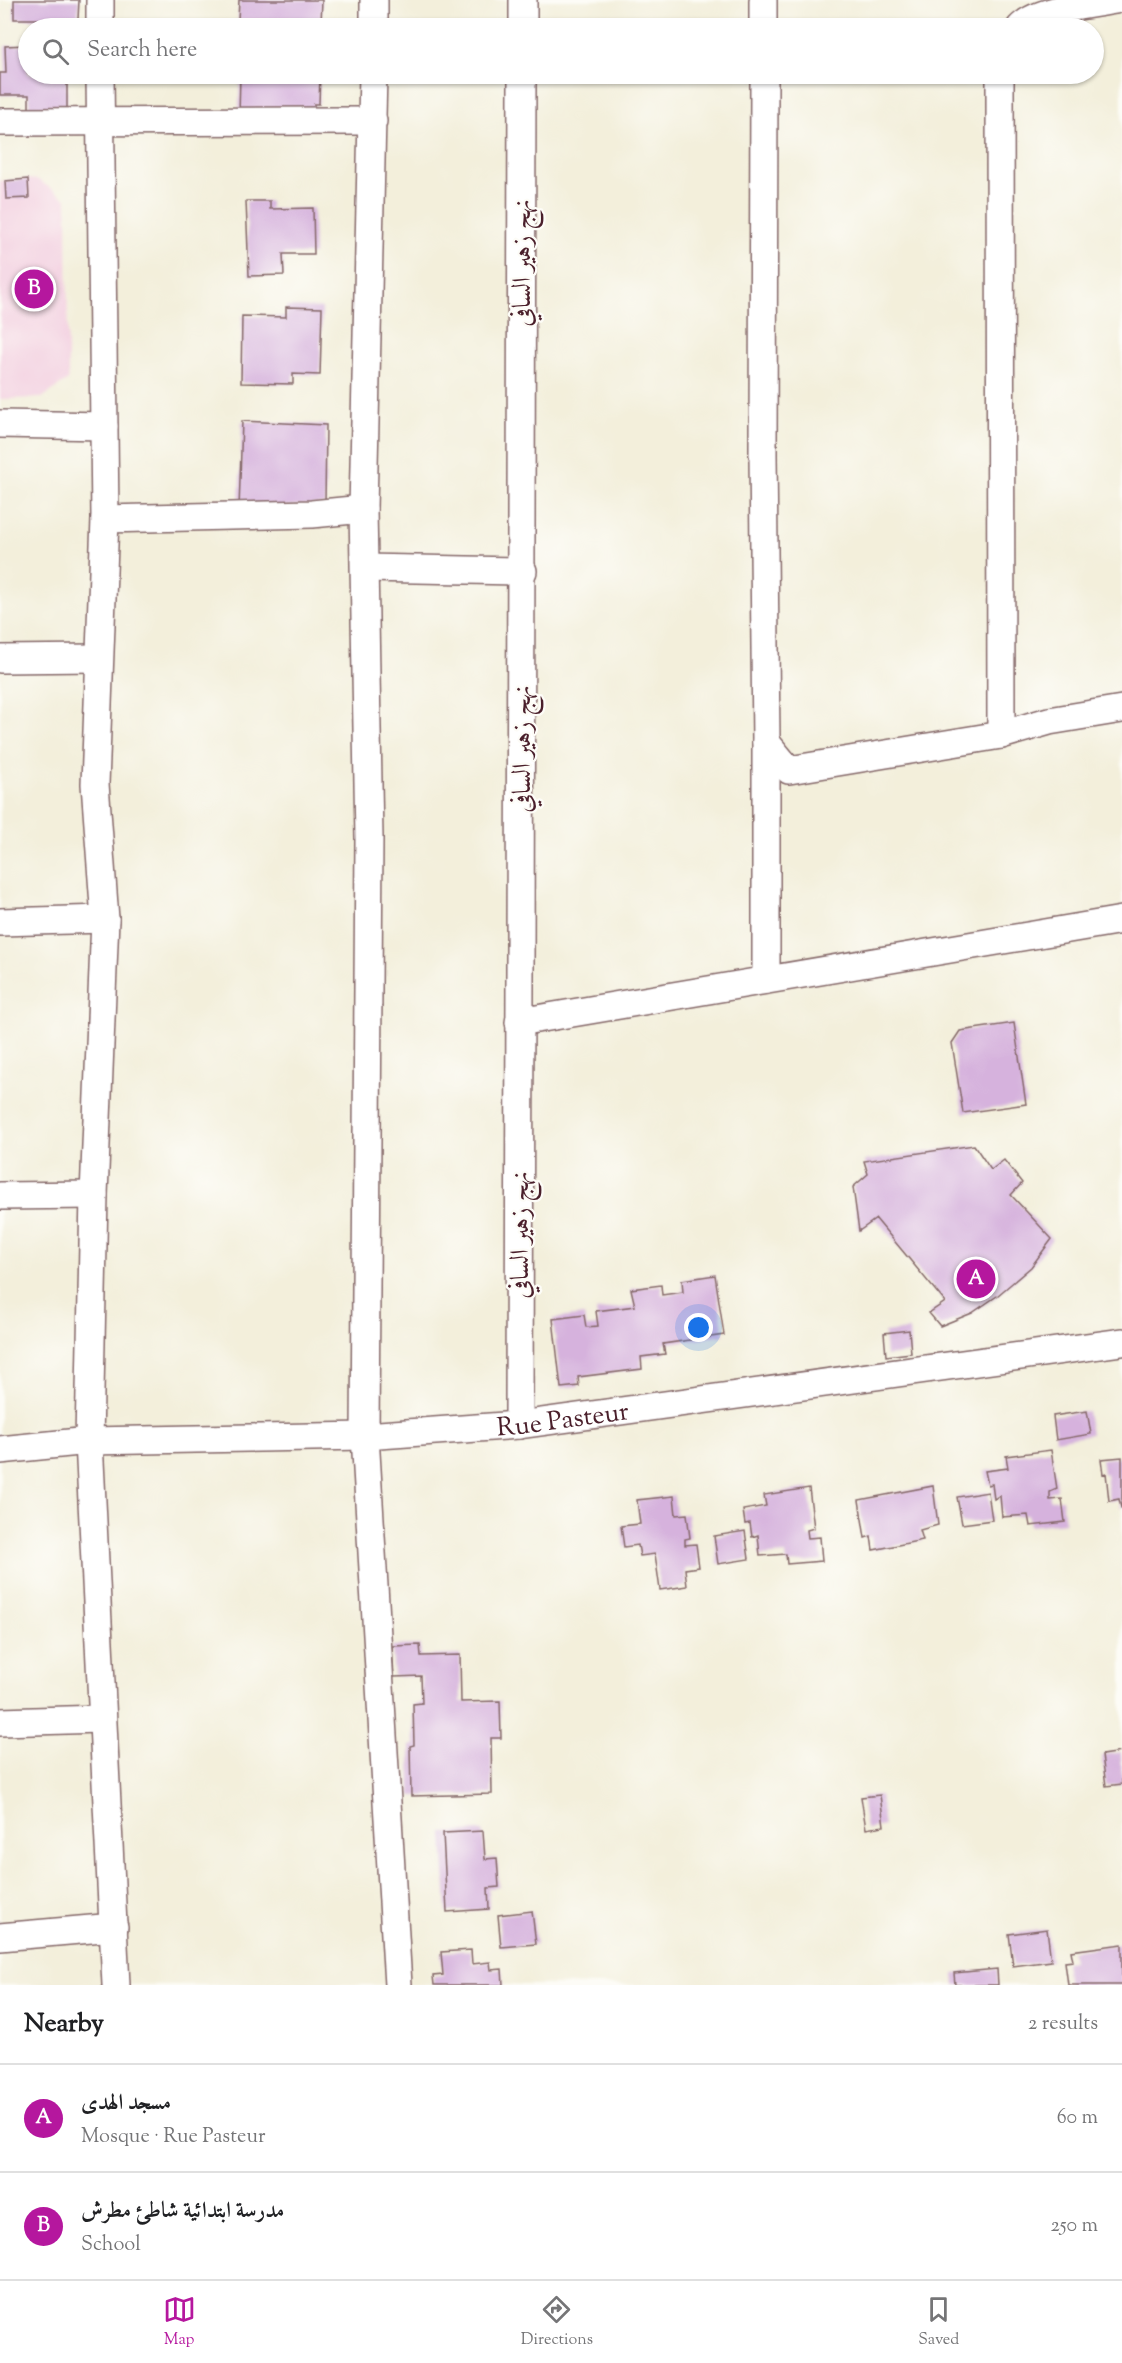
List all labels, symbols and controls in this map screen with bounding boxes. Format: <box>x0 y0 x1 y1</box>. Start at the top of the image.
search box <box>18 18 1104 84</box>
icon: search <box>39 35 72 68</box>
text: Search here <box>87 35 197 67</box>
street label: نهج زهير السافي <box>505 199 545 327</box>
pin: B <box>15 266 54 312</box>
street label: نهج زهير السافي <box>505 685 545 813</box>
street label: نهج زهير السافي <box>503 1171 543 1299</box>
pin: A <box>956 1256 996 1302</box>
your location <box>684 1313 713 1342</box>
street label: Rue Pasteur <box>496 1394 632 1448</box>
text: Nearby <box>24 2006 104 2043</box>
text: 2 results <box>1028 2010 1098 2039</box>
text: مسجد الهدى <box>81 2088 171 2120</box>
text: A <box>35 2104 52 2133</box>
text: 60 m <box>1057 2104 1098 2133</box>
text: Mosque · Rue Pasteur <box>81 2123 265 2152</box>
text: مدرسة ابتدائية شاطئ مطرش <box>81 2196 284 2228</box>
text: B <box>37 2212 50 2241</box>
text: 250 m <box>1050 2212 1098 2241</box>
text: School <box>81 2231 141 2260</box>
tab: Map <box>163 2293 196 2352</box>
tab: Directions <box>521 2293 593 2352</box>
tab: Saved <box>918 2293 959 2352</box>

